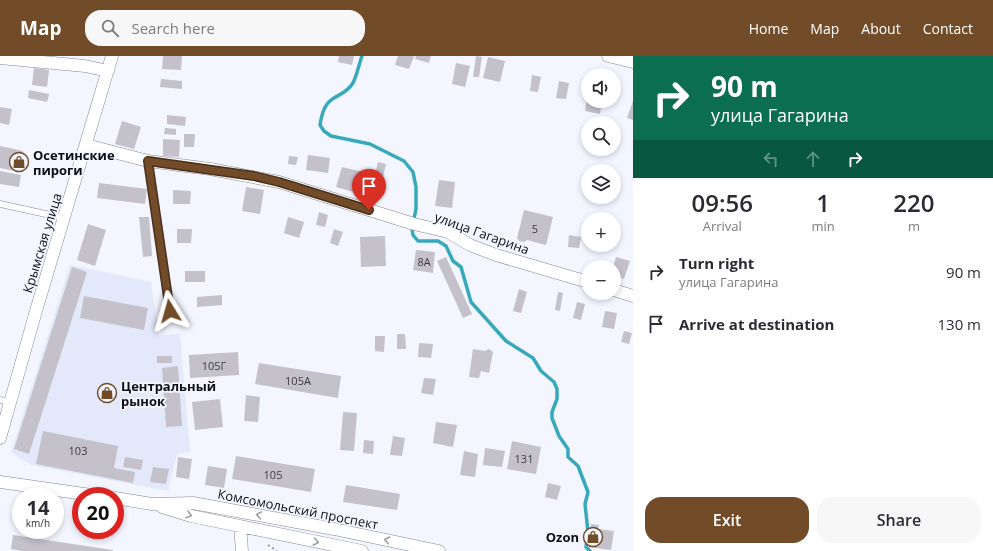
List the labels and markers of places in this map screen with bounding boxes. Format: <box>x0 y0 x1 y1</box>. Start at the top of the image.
place label: Осетинские пироги <box>33 146 115 179</box>
shop icon: Осетинские пироги <box>8 151 30 173</box>
pin <box>352 169 386 210</box>
place label: Центральный рынок <box>121 377 216 410</box>
shop icon: Центральный рынок <box>96 382 118 404</box>
shop icon: Ozon <box>582 526 604 548</box>
place label: Ozon <box>546 528 579 546</box>

